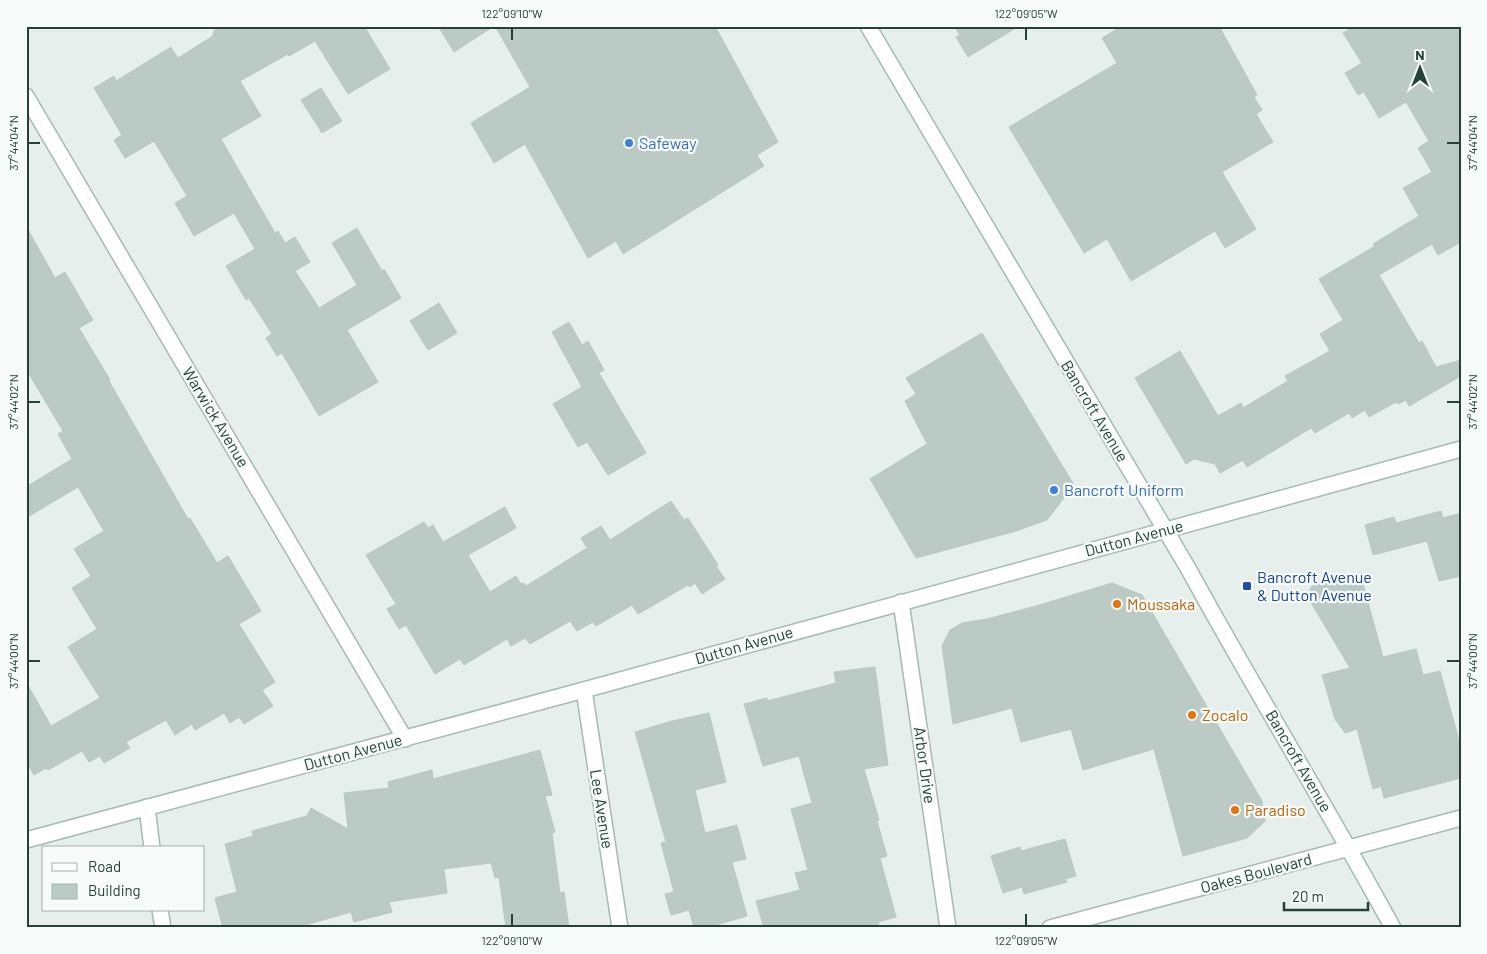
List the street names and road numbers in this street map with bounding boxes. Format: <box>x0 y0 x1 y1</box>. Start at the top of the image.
street label: Bancroft Avenue <box>1058 357 1133 465</box>
street label: Warwick Avenue <box>179 363 254 470</box>
street label: Dutton Avenue <box>1083 515 1185 560</box>
street label: Dutton Avenue <box>693 621 795 668</box>
street label: Bancroft Avenue <box>1262 706 1336 815</box>
street label: Arbor Drive <box>911 725 940 805</box>
street label: Dutton Avenue <box>302 729 404 774</box>
street label: Lee Avenue <box>587 768 618 850</box>
street label: Oakes Boulevard <box>1198 849 1314 897</box>

